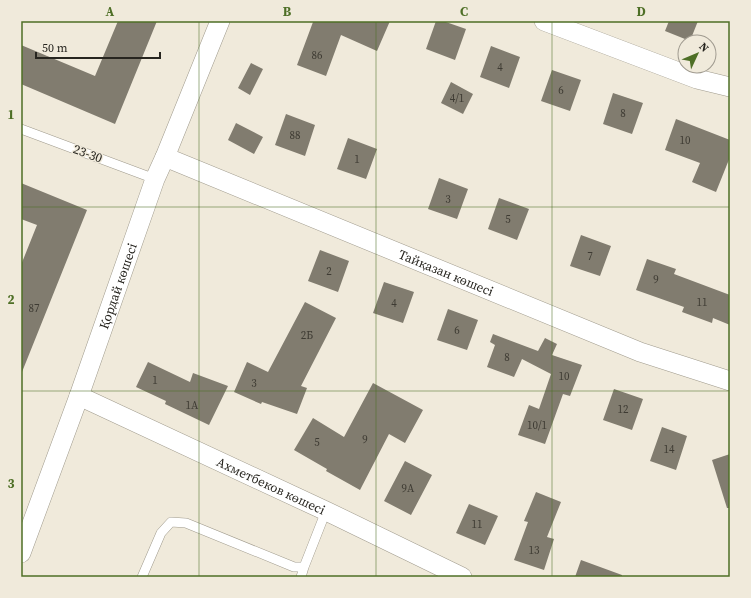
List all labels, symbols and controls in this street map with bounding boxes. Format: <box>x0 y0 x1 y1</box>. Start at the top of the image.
text: A <box>106 3 115 20</box>
text: B <box>283 3 292 20</box>
text: C <box>460 3 468 20</box>
text: D <box>636 3 646 20</box>
scale bar <box>36 34 160 60</box>
north arrow <box>677 34 717 74</box>
text: N <box>696 39 712 55</box>
text: 50 m <box>42 40 68 56</box>
house number: 86 <box>312 48 323 63</box>
house number: 4 <box>497 60 503 75</box>
house number: 6 <box>558 83 564 98</box>
house number: 4/1 <box>450 91 464 106</box>
text: 1 <box>7 106 15 123</box>
house number: 8 <box>620 106 626 121</box>
house number: 88 <box>290 128 301 143</box>
house number: 10 <box>680 133 691 148</box>
street label: 23-30 <box>71 140 105 167</box>
house number: 1 <box>354 152 360 167</box>
house number: 3 <box>445 192 451 207</box>
house number: 5 <box>505 212 511 227</box>
street label: Қордай көшесі <box>95 241 141 331</box>
street label: Тайқазан көшесі <box>396 246 496 300</box>
house number: 7 <box>587 249 593 264</box>
house number: 2 <box>326 264 332 279</box>
house number: 9 <box>653 272 659 287</box>
text: 2 <box>7 291 15 308</box>
house number: 11 <box>697 295 708 310</box>
house number: 4 <box>391 296 397 311</box>
house number: 87 <box>29 301 40 316</box>
house number: 6 <box>454 323 460 338</box>
house number: 2Б <box>301 328 313 343</box>
house number: 8 <box>504 350 510 365</box>
house number: 10 <box>559 369 570 384</box>
house number: 1 <box>152 373 158 388</box>
house number: 3 <box>251 376 257 391</box>
house number: 1А <box>186 398 199 413</box>
house number: 12 <box>618 402 629 417</box>
house number: 10/1 <box>527 418 547 433</box>
house number: 9 <box>362 432 368 447</box>
house number: 5 <box>314 435 320 450</box>
house number: 14 <box>664 442 675 457</box>
street label: Ахметбеков көшесі <box>214 453 328 519</box>
text: 3 <box>7 475 15 492</box>
house number: 9А <box>402 481 415 496</box>
house number: 11 <box>472 517 483 532</box>
house number: 13 <box>529 543 540 558</box>

